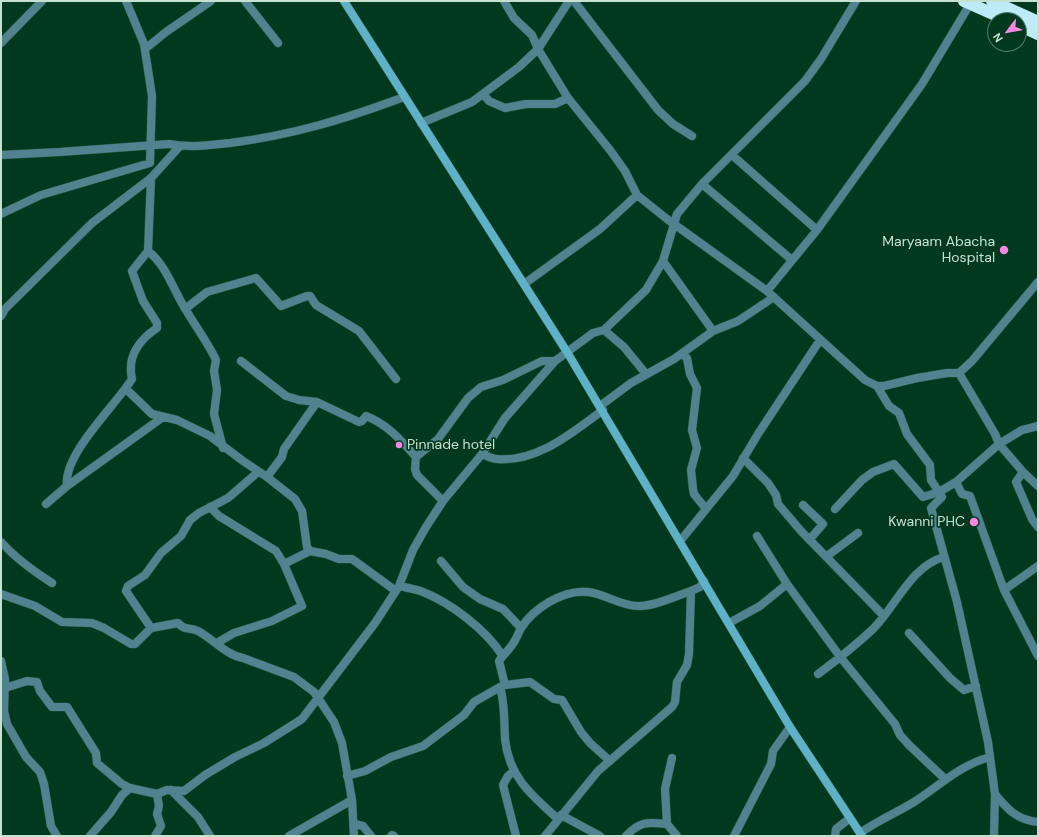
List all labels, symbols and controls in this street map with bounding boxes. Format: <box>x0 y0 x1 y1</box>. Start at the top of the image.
north arrow <box>987 12 1027 52</box>
text: N <box>990 31 1006 45</box>
place label: Maryaam Abacha Hospital <box>882 234 995 266</box>
marker: Maryaam Abacha Hospital <box>998 244 1010 256</box>
place label: Pinnade hotel <box>407 437 495 453</box>
marker: Pinnade hotel <box>394 440 404 450</box>
place label: Kwanni PHC <box>888 514 965 530</box>
marker: Kwanni PHC <box>968 516 980 528</box>

